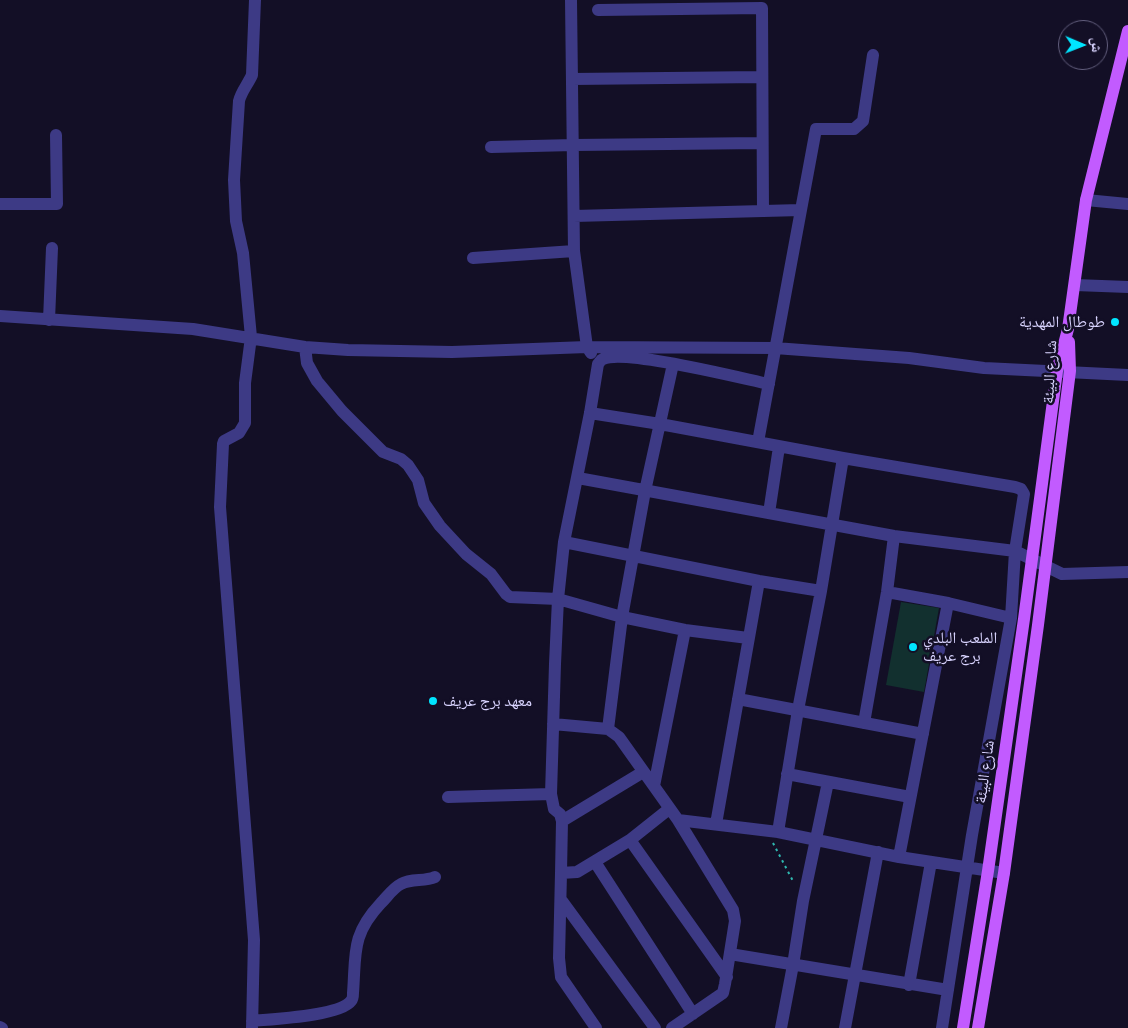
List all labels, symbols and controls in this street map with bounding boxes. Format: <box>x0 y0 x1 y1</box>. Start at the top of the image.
north arrow <box>1058 20 1108 70</box>
text: ش <box>1088 38 1106 53</box>
place label: طوطال المهدية <box>1019 312 1105 332</box>
marker: طوطال المهدية <box>1109 316 1121 328</box>
street label: شارع البيئة <box>1039 340 1061 404</box>
place label: الملعب البلدي برج عريف <box>923 628 997 666</box>
marker: الملعب البلدي برج عريف <box>907 641 919 653</box>
place label: معهد برج عريف <box>443 691 532 711</box>
marker: معهد برج عريف <box>427 695 439 707</box>
street label: شارع البيئة <box>971 739 999 805</box>

